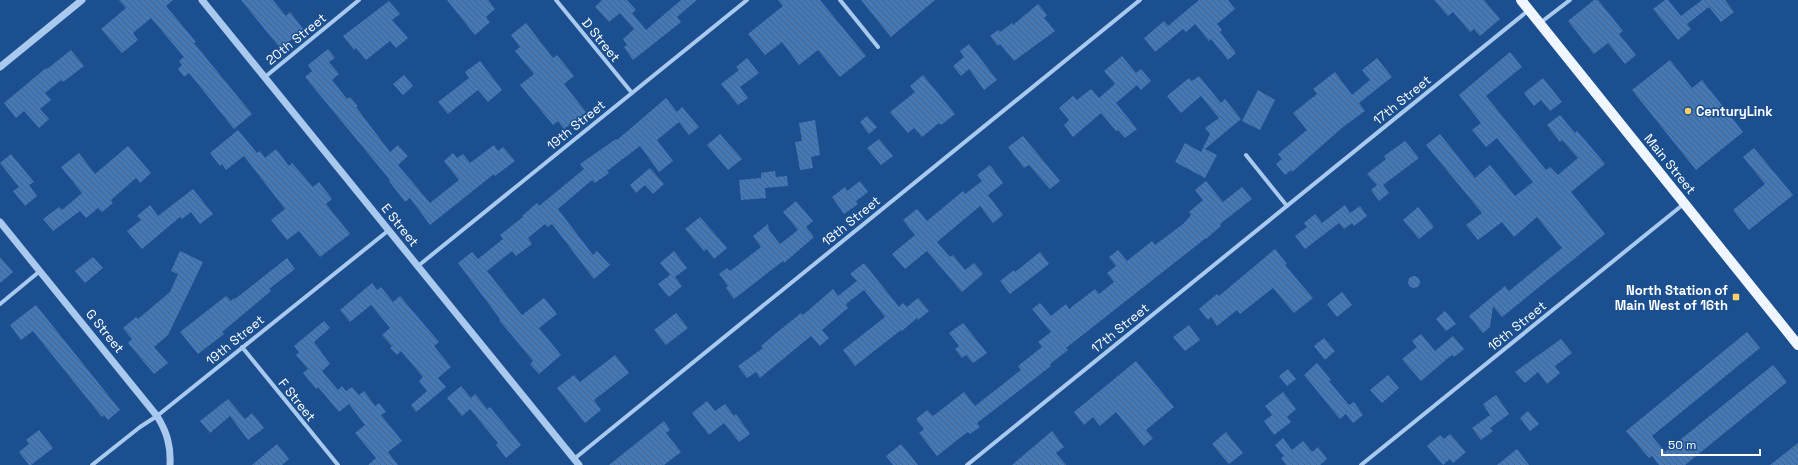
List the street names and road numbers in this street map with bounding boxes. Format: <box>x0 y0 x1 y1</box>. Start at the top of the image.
street label: 20th Street <box>262 9 330 69</box>
street label: D Street <box>578 15 624 65</box>
street label: 17th Street <box>1370 71 1434 129</box>
street label: 19th Street <box>543 96 609 154</box>
street label: Main Street <box>1640 130 1700 198</box>
street label: 18th Street <box>818 192 884 250</box>
street label: E Street <box>378 200 422 250</box>
street label: 16th Street <box>1484 297 1550 355</box>
street label: 17th Street <box>1088 299 1152 357</box>
street label: G Street <box>82 306 128 356</box>
street label: 19th Street <box>202 311 268 369</box>
street label: F Street <box>275 375 319 425</box>

